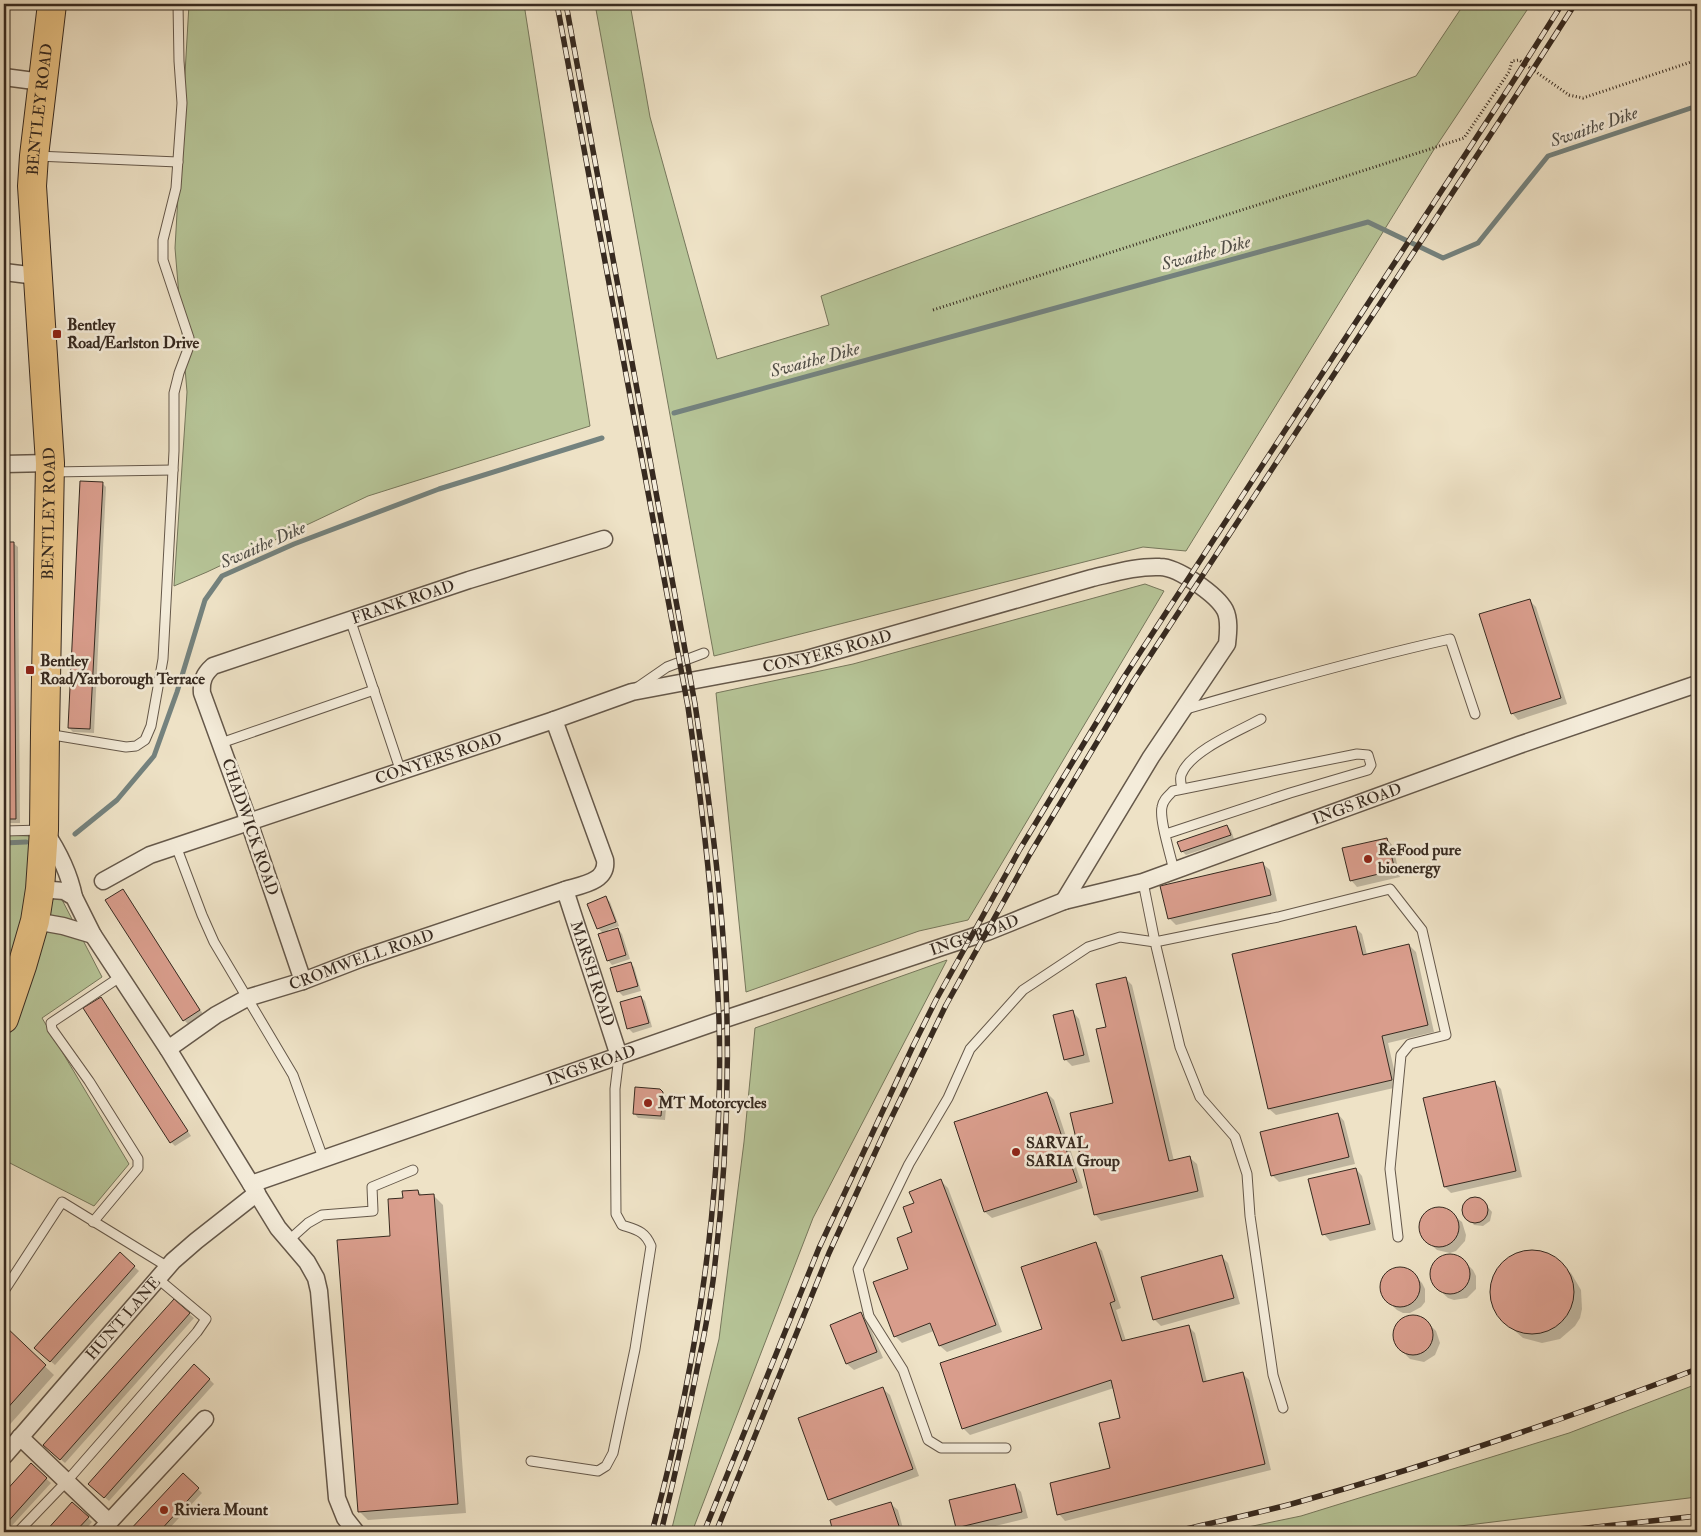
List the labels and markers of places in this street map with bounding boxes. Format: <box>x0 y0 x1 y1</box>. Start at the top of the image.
place label: Bentley Road/Earlston Drive <box>67 315 200 353</box>
marker: Bentley Road/Earlston Drive <box>51 328 63 340</box>
place label: Bentley Road/Yarborough Terrace <box>40 651 205 690</box>
marker: Bentley Road/Yarborough Terrace <box>24 664 36 676</box>
place label: ReFood pure bioenergy <box>1377 840 1461 879</box>
marker: ReFood pure bioenergy <box>1362 853 1374 865</box>
place label: MT Motorcycles <box>657 1093 767 1114</box>
marker: MT Motorcycles <box>642 1097 654 1109</box>
place label: SARVAL SARIA Group <box>1026 1133 1120 1172</box>
marker: SARVAL SARIA Group <box>1010 1146 1022 1158</box>
place label: Riviera Mount <box>174 1500 269 1520</box>
marker: Riviera Mount <box>158 1504 170 1516</box>

